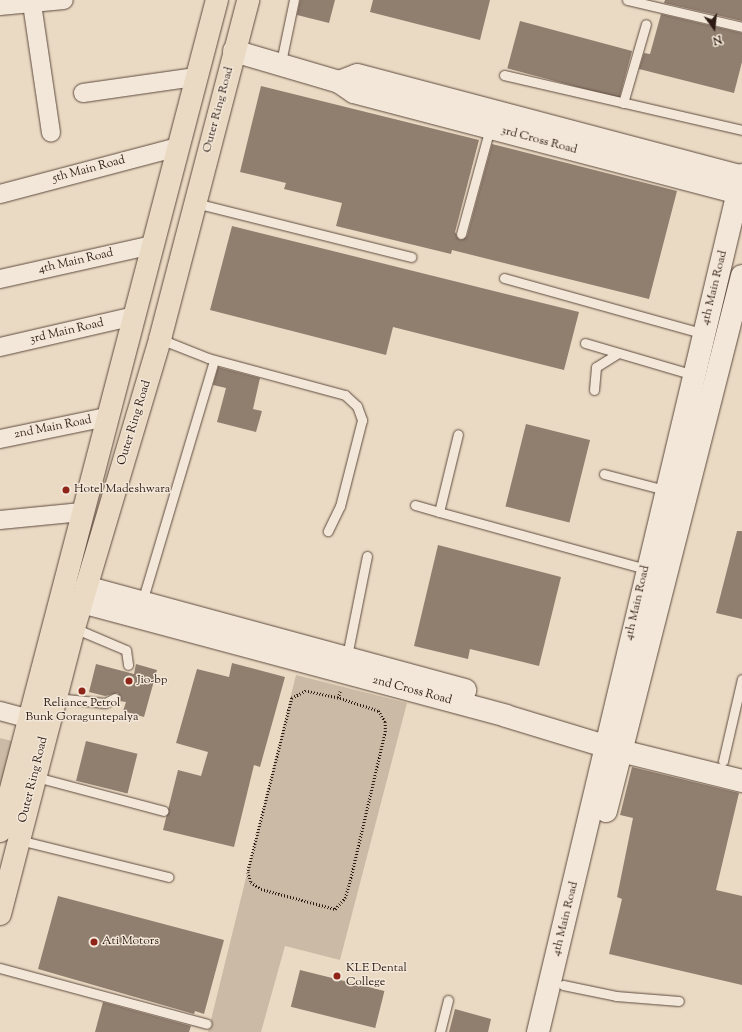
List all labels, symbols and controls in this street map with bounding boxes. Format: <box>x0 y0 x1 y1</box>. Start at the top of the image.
north arrow <box>694 8 734 48</box>
text: N <box>711 31 723 48</box>
street label: Outer Ring Road <box>201 65 237 155</box>
street label: 3rd Cross Road <box>499 124 579 158</box>
street label: 5th Main Road <box>51 153 127 187</box>
street label: 4th Main Road <box>37 246 115 278</box>
street label: 4th Main Road <box>699 249 731 327</box>
street label: 3rd Main Road <box>29 317 105 347</box>
street label: Outer Ring Road <box>115 379 155 467</box>
street label: 2nd Main Road <box>13 413 93 443</box>
place label: Hotel Madeshwara <box>74 483 170 497</box>
marker: Hotel Madeshwara <box>61 485 71 495</box>
street label: 4th Main Road <box>622 564 654 642</box>
place label: Jio-bp <box>137 674 167 688</box>
street label: 2nd Cross Road <box>371 674 453 708</box>
marker: Jio-bp <box>124 676 134 686</box>
marker: Reliance Petrol Bunk Goraguntepalya <box>77 686 87 696</box>
place label: Reliance Petrol Bunk Goraguntepalya <box>25 697 139 725</box>
street label: Outer Ring Road <box>16 735 52 825</box>
street label: 4th Main Road <box>550 880 582 958</box>
place label: Ati Motors <box>102 935 159 949</box>
marker: Ati Motors <box>89 937 99 947</box>
place label: KLE Dental College <box>346 962 407 990</box>
marker: KLE Dental College <box>331 970 343 982</box>

